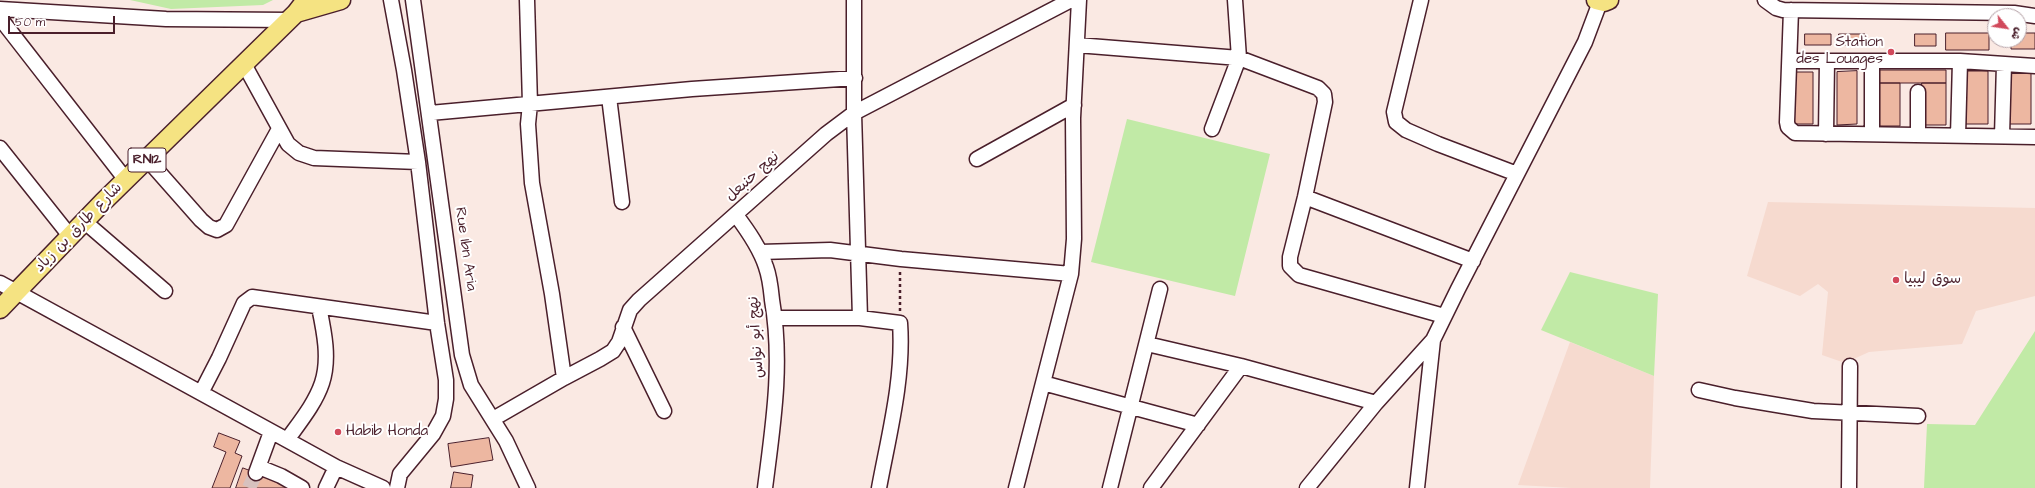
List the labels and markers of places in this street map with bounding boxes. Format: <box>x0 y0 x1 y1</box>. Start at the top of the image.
place label: Station des Louages <box>1796 34 1883 69</box>
marker: Station des Louages <box>1886 47 1896 57</box>
place label: سوق ليبيا <box>1904 271 1961 289</box>
marker: سوق ليبيا <box>1891 275 1901 285</box>
place label: Habib Honda <box>346 423 428 441</box>
marker: Habib Honda <box>333 427 343 437</box>

